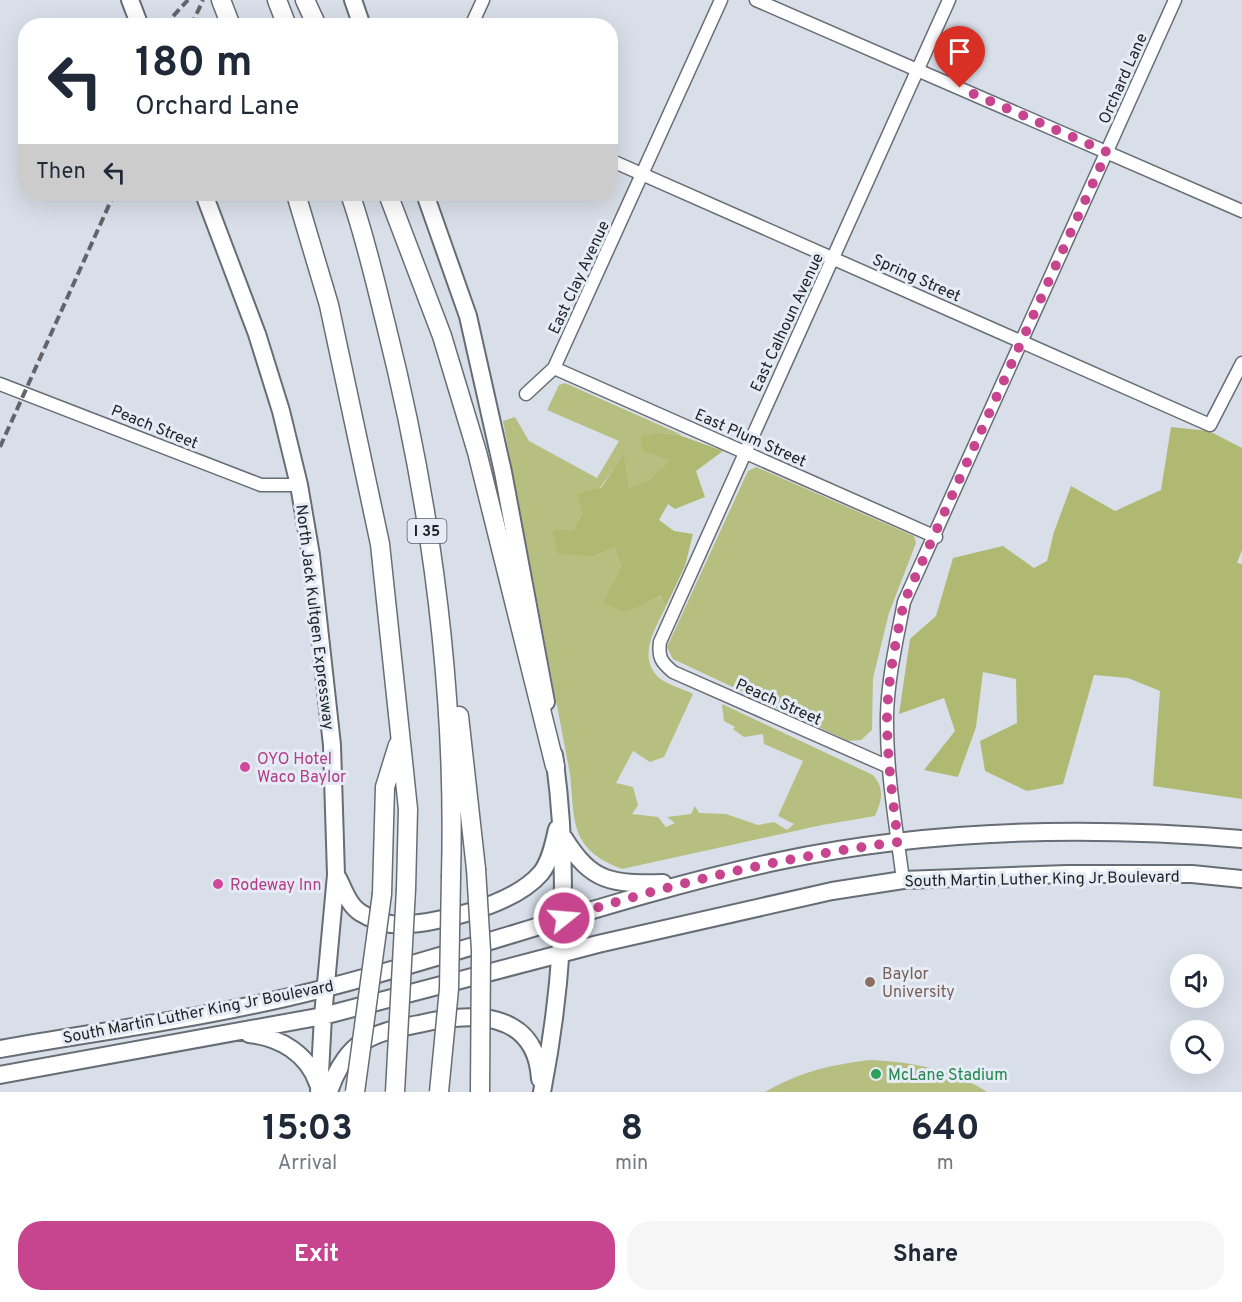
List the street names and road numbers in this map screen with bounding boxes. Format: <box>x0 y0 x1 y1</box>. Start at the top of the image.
street label: Orchard Lane <box>1095 30 1153 127</box>
street label: East Clay Avenue <box>545 218 615 338</box>
street label: East Calhoun Avenue <box>747 250 829 395</box>
street label: Spring Street <box>869 250 964 307</box>
street label: Peach Street <box>108 401 201 454</box>
street label: East Plum Street <box>691 405 809 472</box>
street label: North Jack Kultgen Expressway <box>290 503 338 731</box>
road number: I 35 <box>408 519 446 543</box>
street label: Peach Street <box>732 675 824 731</box>
street label: South Martin Luther King Jr Boulevard <box>904 868 1180 892</box>
street label: South Martin Luther King Jr Boulevard <box>61 977 335 1049</box>

